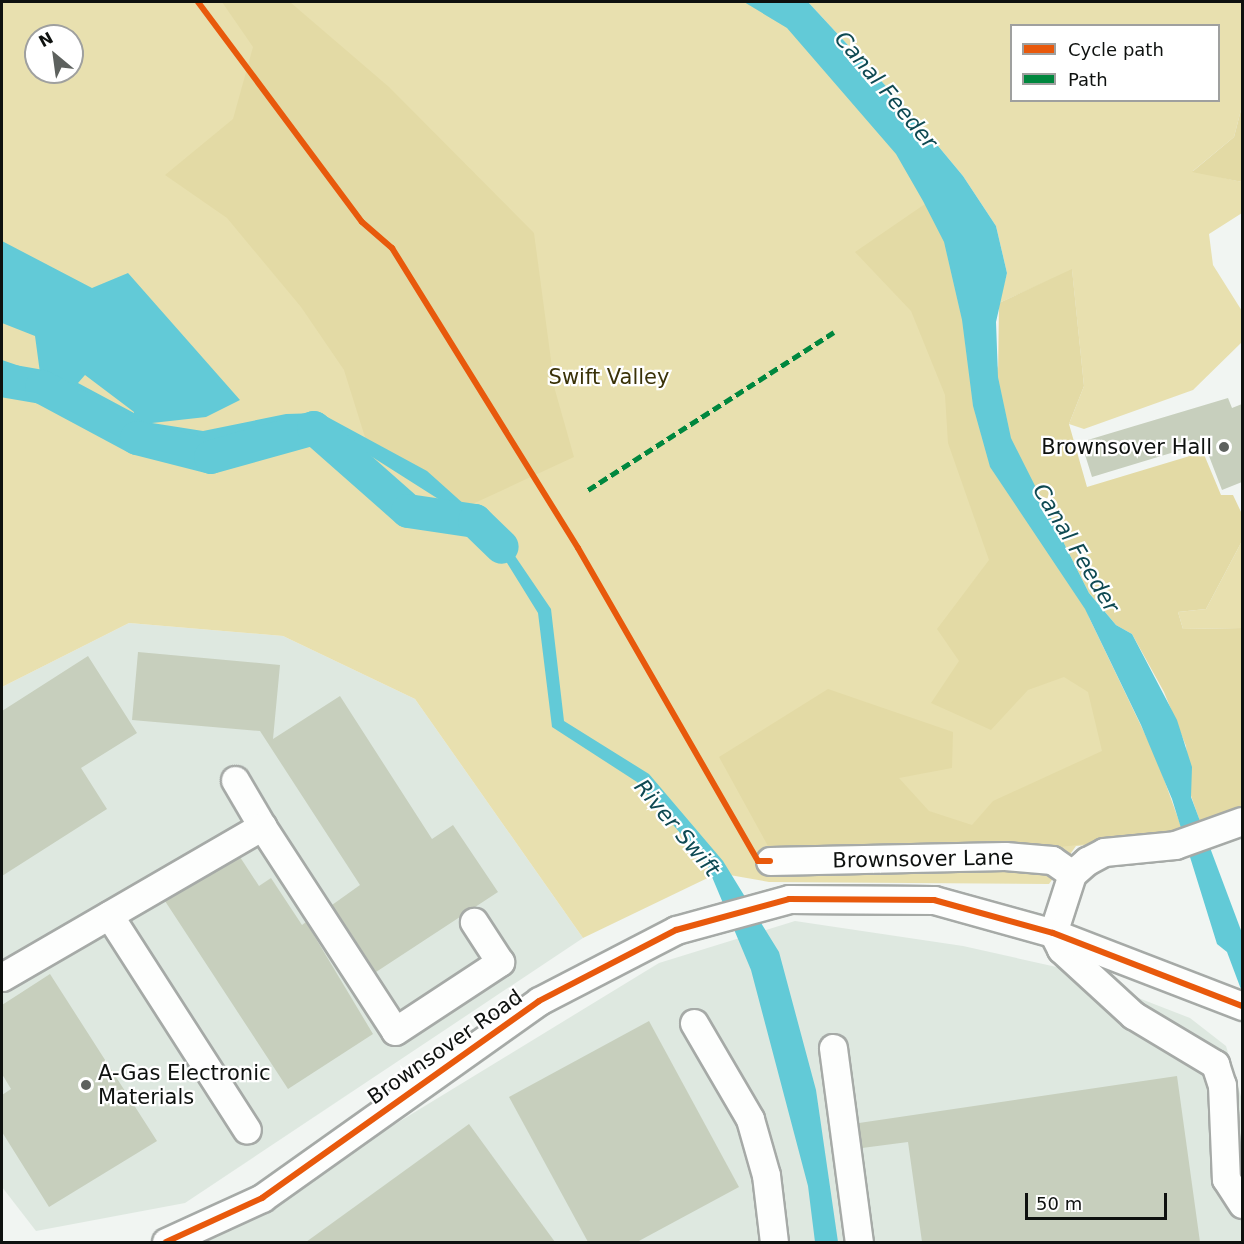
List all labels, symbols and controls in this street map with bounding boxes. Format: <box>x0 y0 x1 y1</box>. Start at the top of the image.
north arrow <box>24 24 84 84</box>
legend <box>1010 24 1220 102</box>
water label: Canal Feeder <box>829 26 943 154</box>
text: N <box>36 28 56 51</box>
text: Cycle path <box>1068 39 1164 60</box>
text: Path <box>1068 69 1108 90</box>
park label: Swift Valley <box>549 364 669 390</box>
place label: Brownsover Hall <box>1041 434 1212 460</box>
marker: Brownsover Hall <box>1217 440 1231 454</box>
water label: Canal Feeder <box>1027 479 1125 617</box>
water label: River Swift <box>629 774 725 882</box>
street label: Brownsover Lane <box>832 845 1014 873</box>
street label: Brownsover Road <box>363 984 527 1110</box>
place label: A-Gas Electronic Materials <box>98 1060 271 1110</box>
marker: A-Gas Electronic Materials <box>79 1078 93 1092</box>
scale bar <box>1028 1181 1170 1219</box>
text: 50 m <box>1036 1193 1082 1214</box>

